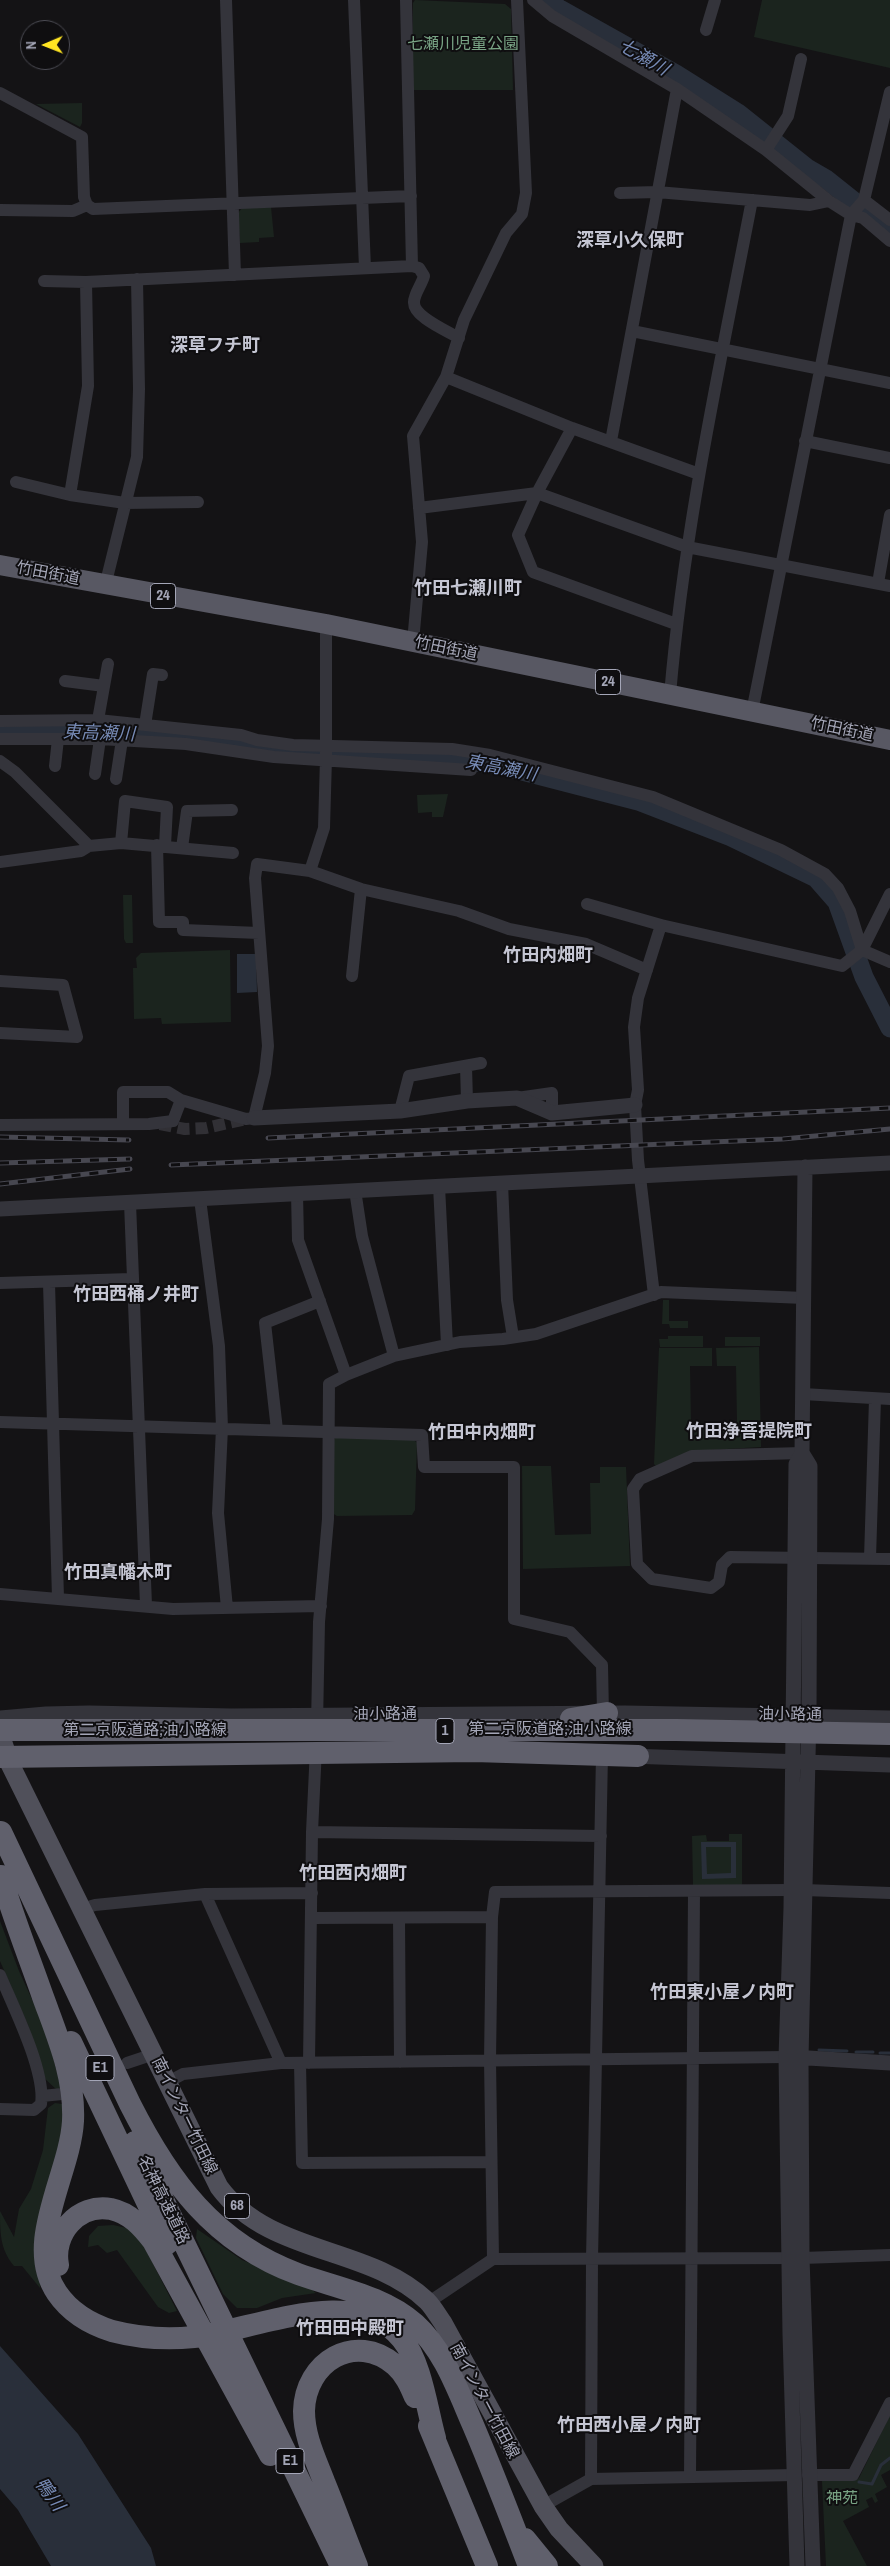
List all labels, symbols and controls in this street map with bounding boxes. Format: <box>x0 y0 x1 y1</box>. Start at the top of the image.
north arrow <box>20 20 70 70</box>
park label: 七瀬川児童公園 <box>407 35 519 55</box>
water label: 七瀬川 <box>614 35 672 81</box>
text: N <box>22 41 40 50</box>
district label: 深草小久保町 <box>576 230 684 252</box>
district label: 深草フチ町 <box>170 335 260 357</box>
street label: 竹田街道 <box>15 558 81 590</box>
district label: 竹田七瀬川町 <box>414 578 522 600</box>
road number: 24 <box>150 584 176 608</box>
street label: 竹田街道 <box>413 633 479 665</box>
road number: 24 <box>596 670 620 694</box>
street label: 竹田街道 <box>809 714 875 746</box>
water label: 東高瀬川 <box>63 722 135 746</box>
water label: 東高瀬川 <box>464 752 538 786</box>
district label: 竹田内畑町 <box>503 945 593 967</box>
district label: 竹田西桶ノ井町 <box>73 1284 199 1306</box>
district label: 竹田浄菩提院町 <box>686 1421 812 1443</box>
district label: 竹田中内畑町 <box>428 1422 536 1444</box>
district label: 竹田真幡木町 <box>64 1562 172 1584</box>
street label: 油小路通 <box>353 1705 417 1725</box>
street label: 油小路通 <box>758 1705 822 1725</box>
road number: 1 <box>436 1718 454 1744</box>
street label: 第二京阪道路;油小路線 <box>468 1720 632 1740</box>
street label: 第二京阪道路;油小路線 <box>63 1721 227 1741</box>
district label: 竹田西内畑町 <box>299 1863 407 1885</box>
district label: 竹田東小屋ノ内町 <box>650 1982 794 2004</box>
street label: 南インター竹田線 <box>147 2054 221 2178</box>
road number: E1 <box>86 2056 114 2080</box>
street label: 名神高速道路 <box>133 2153 193 2247</box>
road number: 68 <box>224 2194 250 2218</box>
district label: 竹田田中殿町 <box>296 2318 404 2340</box>
street label: 南インター竹田線 <box>445 2340 523 2462</box>
district label: 竹田西小屋ノ内町 <box>557 2415 701 2437</box>
road number: E1 <box>276 2448 304 2474</box>
water label: 鴨川 <box>30 2474 68 2516</box>
park label: 神苑 <box>826 2489 858 2509</box>

